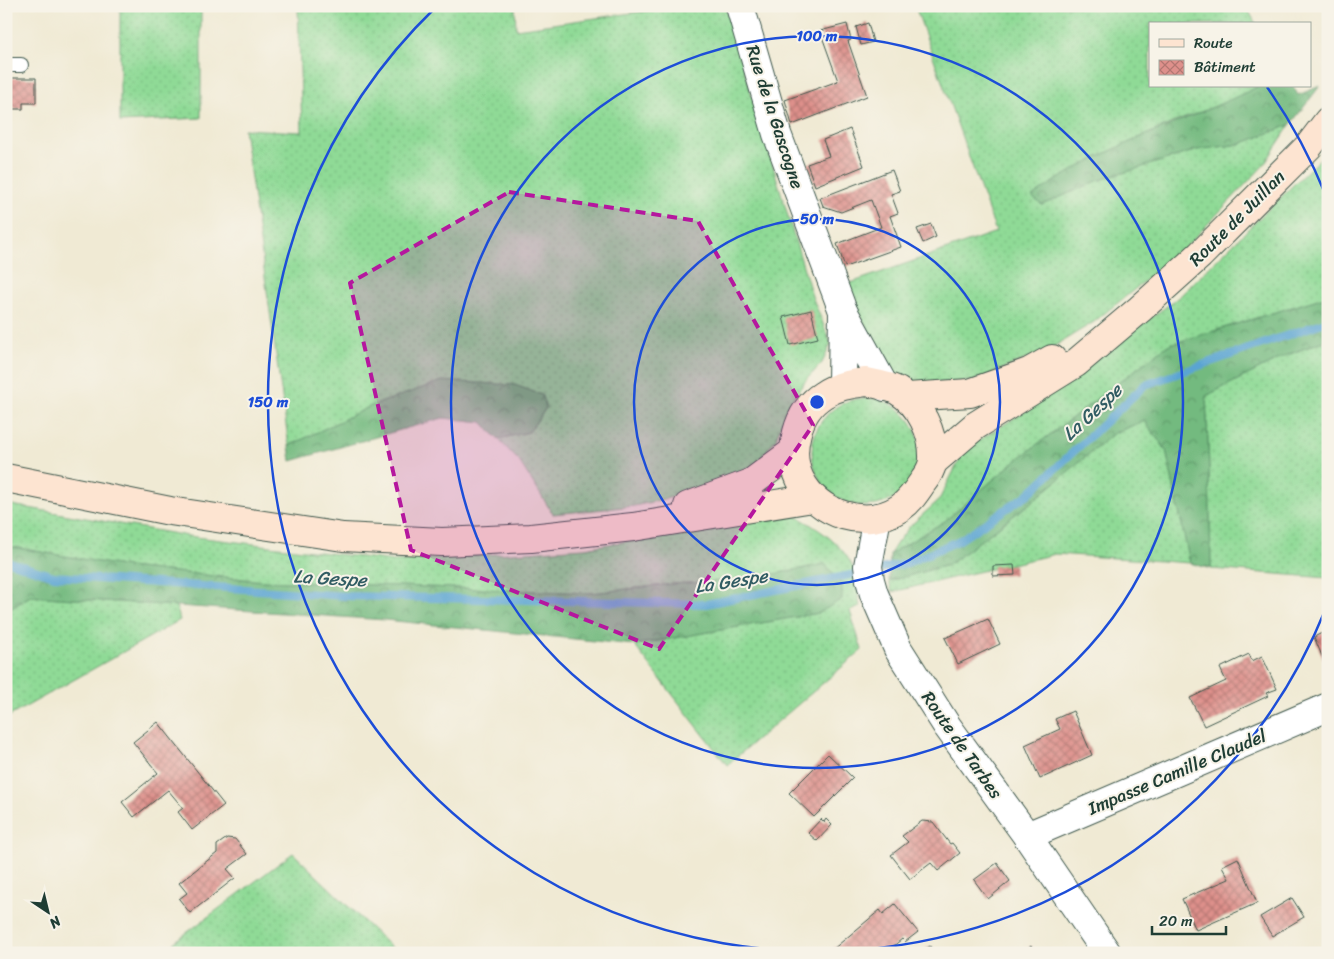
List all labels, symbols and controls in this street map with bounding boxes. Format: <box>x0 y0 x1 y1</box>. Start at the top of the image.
legend <box>1149 22 1312 88</box>
text: 100 m <box>797 23 838 49</box>
text: Route <box>1194 30 1233 56</box>
street label: Rue de la Gascogne <box>737 41 813 193</box>
text: Bâtiment <box>1194 54 1256 80</box>
street label: Route de Juillan <box>1181 162 1293 274</box>
text: 50 m <box>800 206 835 232</box>
water label: La Gespe <box>1054 374 1131 449</box>
text: 150 m <box>248 389 289 415</box>
centre of rings <box>808 393 826 411</box>
water label: La Gespe <box>692 559 771 603</box>
water label: La Gespe <box>293 560 369 596</box>
street label: Route de Tarbes <box>913 684 1012 806</box>
street label: Impasse Camille Claudel <box>1082 720 1272 824</box>
north arrow <box>22 886 72 936</box>
scale bar <box>1152 904 1225 936</box>
text: 20 m <box>1159 908 1193 934</box>
text: N <box>44 909 67 935</box>

